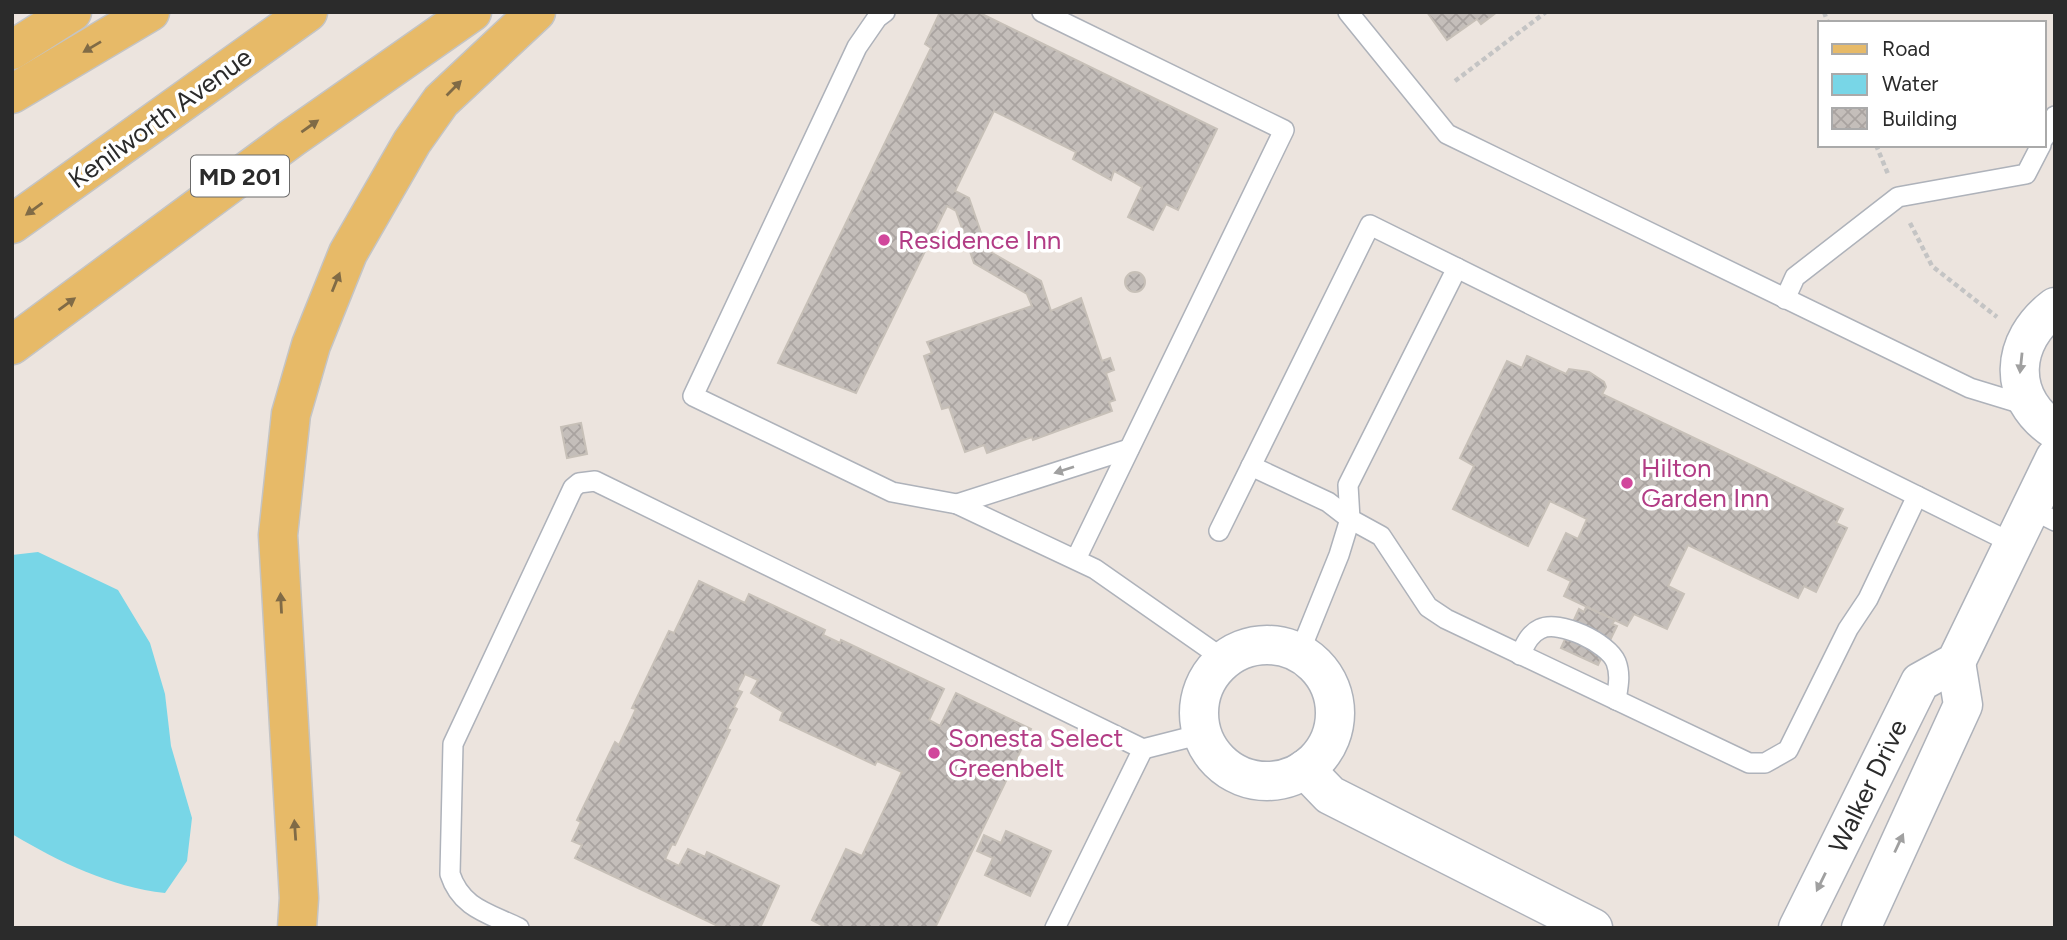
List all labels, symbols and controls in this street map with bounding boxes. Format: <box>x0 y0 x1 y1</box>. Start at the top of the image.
legend <box>1818 21 2046 147</box>
text: Road <box>1882 36 1930 61</box>
street label: Kenilworth Avenue <box>62 41 258 195</box>
one-way arrow <box>82 41 101 54</box>
text: Water <box>1882 71 1938 96</box>
one-way arrow <box>445 81 462 97</box>
text: Building <box>1882 106 1957 131</box>
one-way arrow <box>301 119 319 133</box>
road number: MD 201 <box>191 156 289 196</box>
one-way arrow <box>25 201 43 215</box>
place label: Residence Inn <box>898 224 1061 256</box>
marker: Residence Inn <box>876 232 892 248</box>
one-way arrow <box>331 271 342 292</box>
one-way arrow <box>58 297 76 311</box>
one-way arrow <box>2015 352 2026 374</box>
place label: Hilton Garden Inn <box>1641 452 1769 514</box>
one-way arrow <box>1054 465 1075 475</box>
marker: Hilton Garden Inn <box>1619 475 1635 491</box>
one-way arrow <box>276 591 287 613</box>
street label: Walker Drive <box>1822 714 1914 858</box>
place label: Sonesta Select Greenbelt <box>948 722 1123 784</box>
marker: Sonesta Select Greenbelt <box>926 745 942 761</box>
one-way arrow <box>289 819 300 841</box>
one-way arrow <box>1894 833 1905 854</box>
one-way arrow <box>1815 872 1827 892</box>

